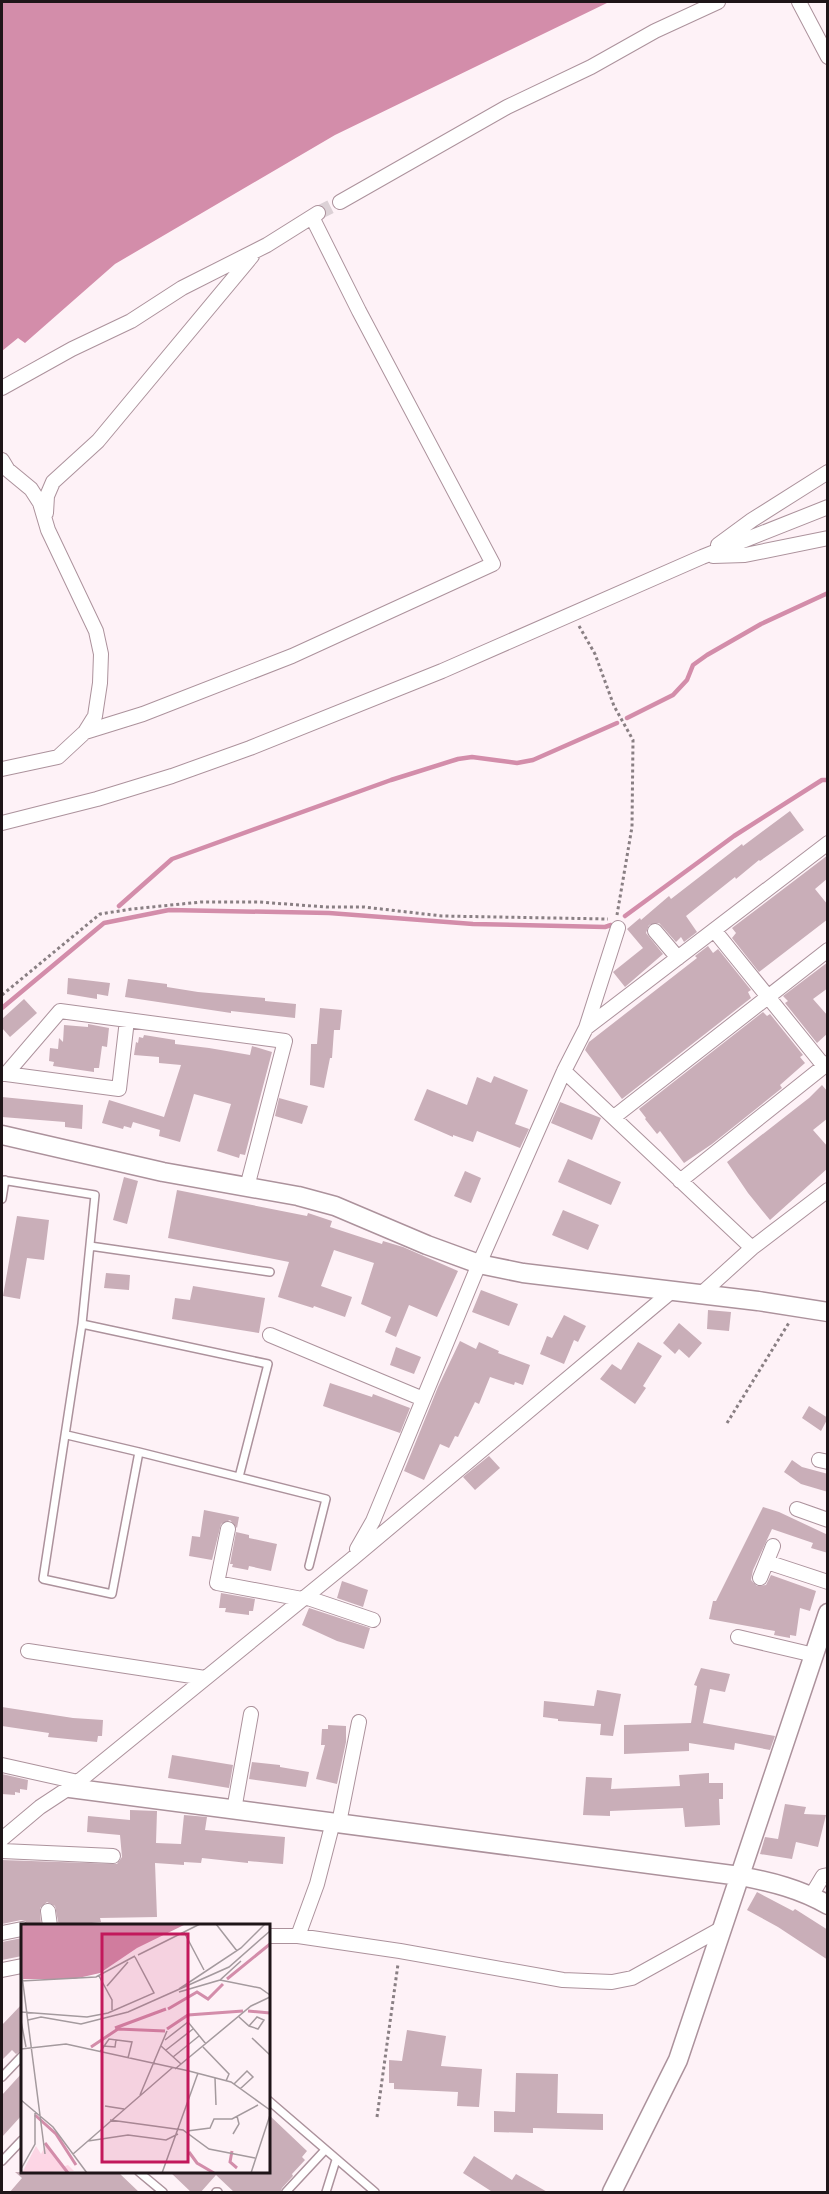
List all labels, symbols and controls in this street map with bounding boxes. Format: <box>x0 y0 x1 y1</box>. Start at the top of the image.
inset map <box>21 1924 270 2173</box>

